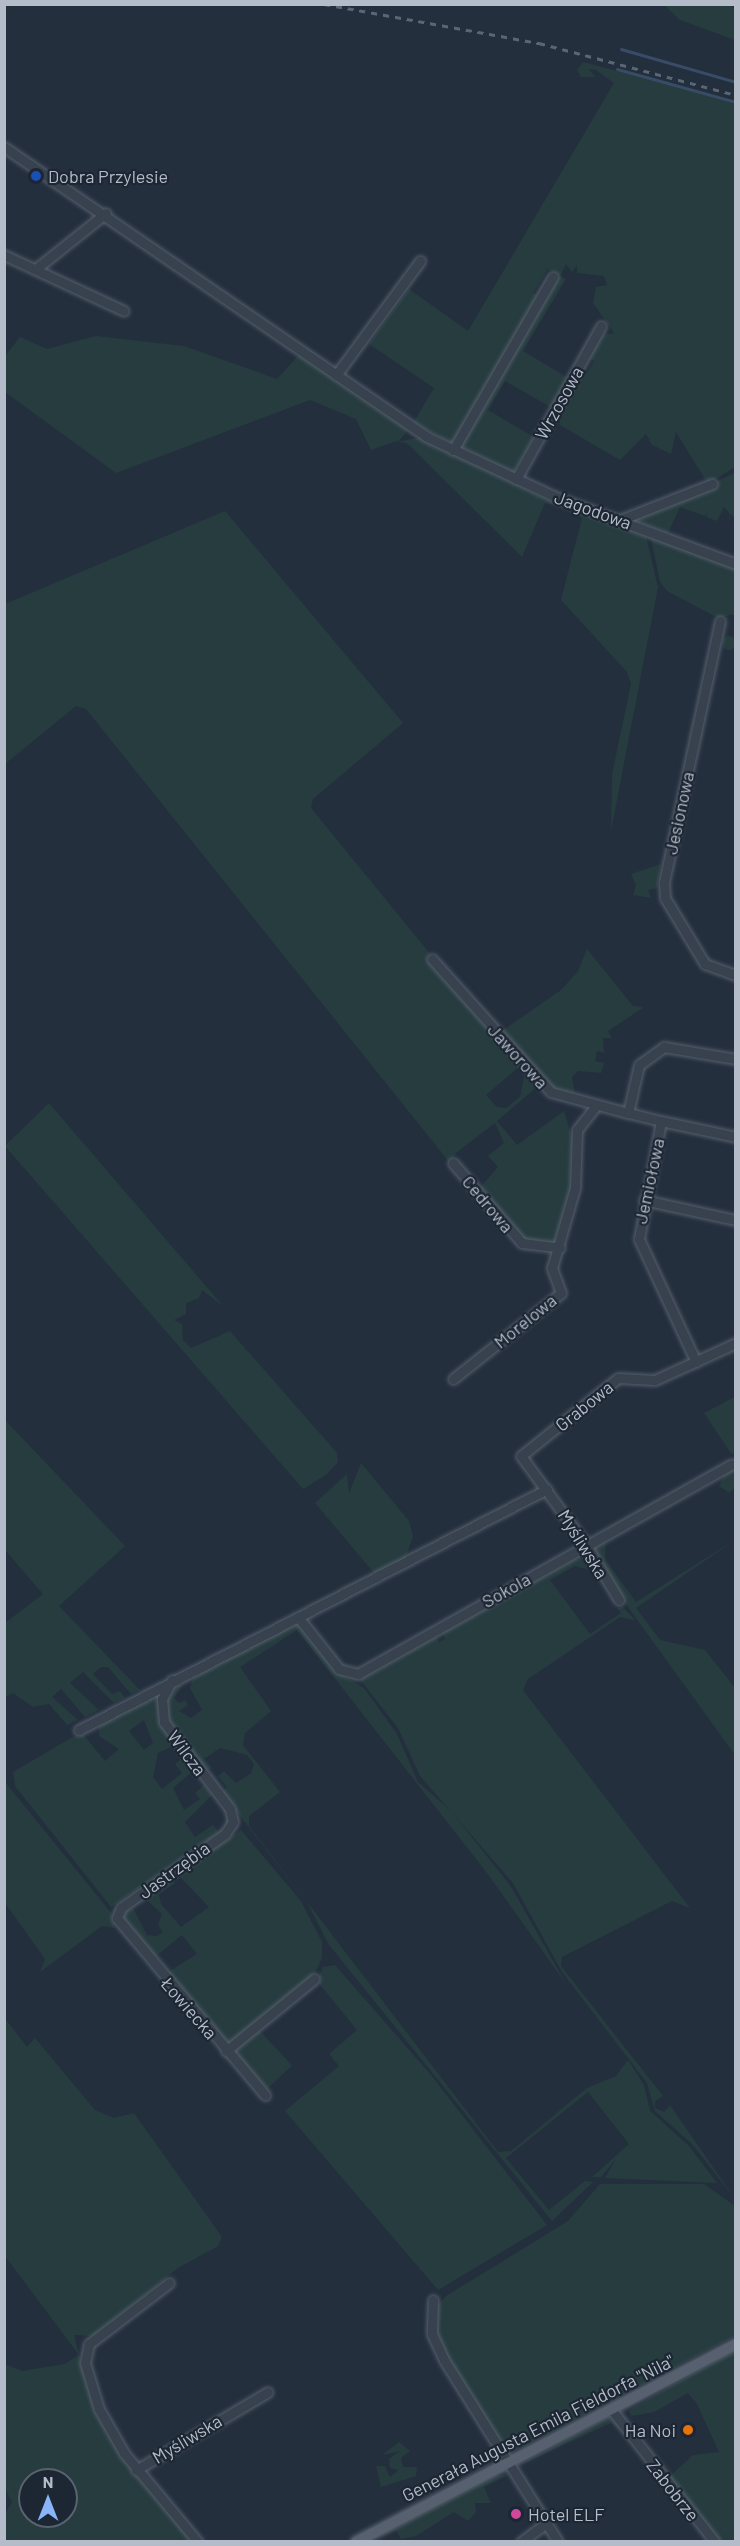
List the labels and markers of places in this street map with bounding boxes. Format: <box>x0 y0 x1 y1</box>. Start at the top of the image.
place label: Dobra Przylesie <box>48 165 168 187</box>
marker: Dobra Przylesie <box>29 169 43 183</box>
place label: Ha Noi <box>625 2419 676 2441</box>
marker: Ha Noi <box>681 2423 695 2437</box>
place label: Hotel ELF <box>528 2503 604 2525</box>
marker: Hotel ELF <box>509 2507 523 2521</box>

